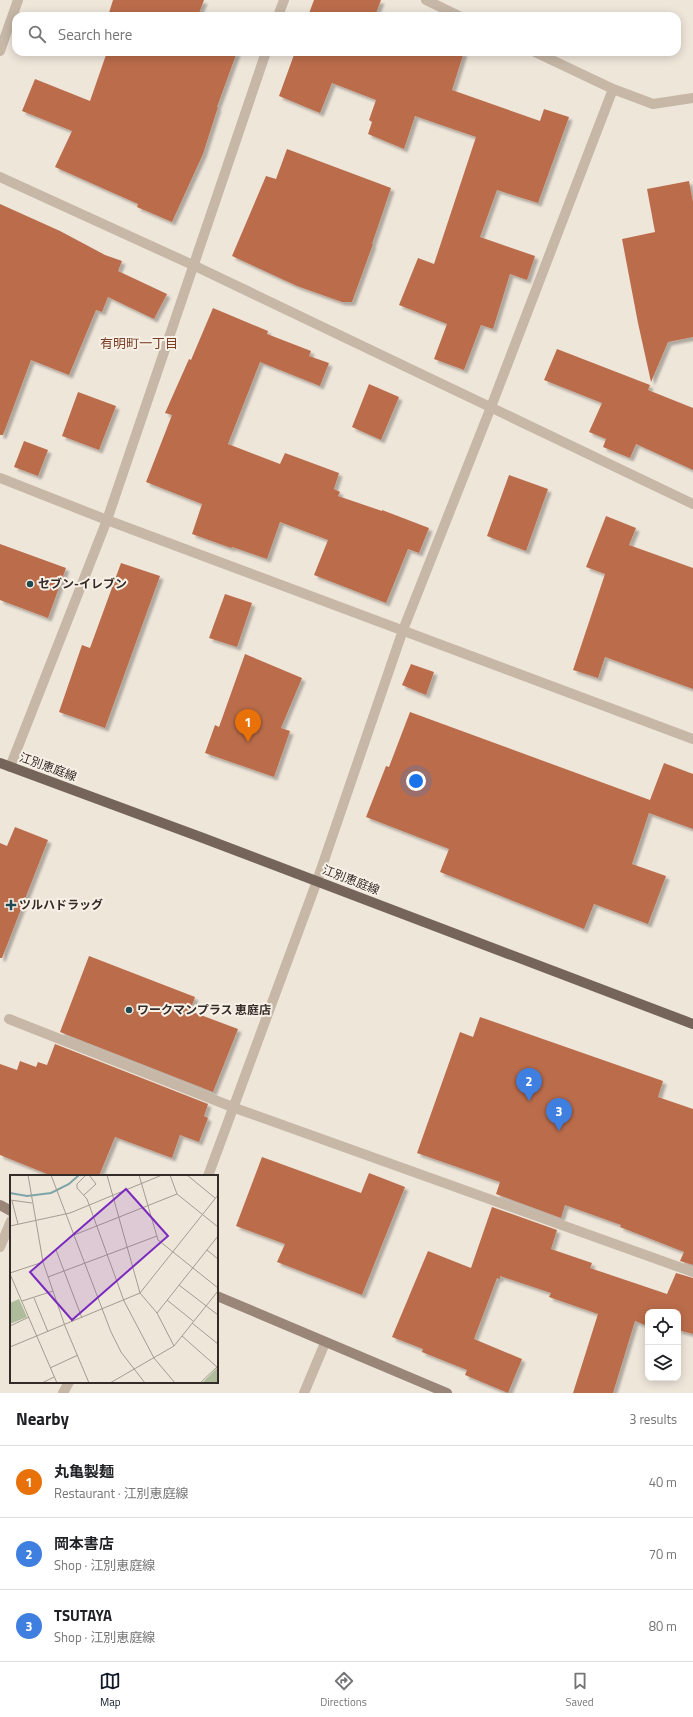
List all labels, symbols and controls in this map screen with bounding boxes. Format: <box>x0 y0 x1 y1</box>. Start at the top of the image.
search box <box>12 12 681 56</box>
icon: search <box>26 23 48 45</box>
text: Search here <box>58 23 132 46</box>
district label: 有明町一丁目 <box>100 333 178 353</box>
place label: セブン-イレブン <box>38 574 127 593</box>
marker: セブン-イレブン <box>25 579 35 589</box>
pin: 1 <box>235 709 261 742</box>
street label: 江別恵庭線 <box>17 747 80 786</box>
your location <box>406 771 426 791</box>
street label: 江別恵庭線 <box>320 860 383 899</box>
place label: ツルハドラッグ <box>19 895 103 914</box>
marker: ツルハドラッグ <box>6 900 16 910</box>
place label: ワークマンプラス 恵庭店 <box>137 1000 271 1019</box>
marker: ワークマンプラス 恵庭店 <box>124 1005 134 1015</box>
pin: 2 <box>516 1068 542 1101</box>
pin: 3 <box>546 1098 572 1131</box>
inset map <box>10 1175 218 1383</box>
map controls <box>645 1309 681 1381</box>
button: locate <box>645 1309 681 1345</box>
button: layers <box>645 1345 681 1381</box>
text: Nearby <box>16 1406 69 1432</box>
text: 3 results <box>629 1409 677 1429</box>
text: 丸亀製麺 <box>54 1460 114 1483</box>
text: 1 <box>25 1472 33 1492</box>
text: 40 m <box>649 1472 677 1492</box>
text: Restaurant · 江別恵庭線 <box>54 1483 189 1503</box>
text: 岡本書店 <box>54 1532 114 1555</box>
text: 2 <box>25 1544 33 1564</box>
text: 70 m <box>649 1544 677 1564</box>
text: Shop · 江別恵庭線 <box>54 1555 155 1575</box>
text: TSUTAYA <box>54 1604 112 1627</box>
text: 3 <box>25 1616 33 1636</box>
text: 80 m <box>649 1616 677 1636</box>
text: Shop · 江別恵庭線 <box>54 1627 155 1647</box>
tab: Map <box>99 1670 121 1710</box>
tab: Directions <box>320 1670 367 1710</box>
tab: Saved <box>566 1670 594 1710</box>

